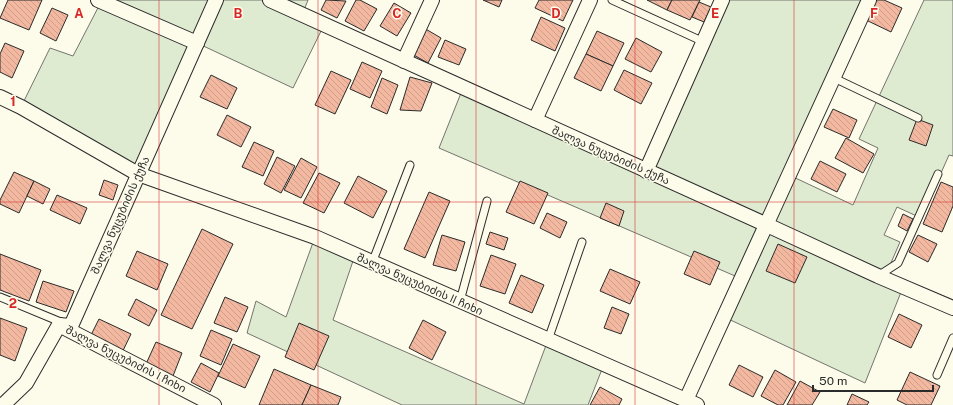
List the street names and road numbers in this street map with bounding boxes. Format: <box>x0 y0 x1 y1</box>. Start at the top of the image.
street label: შალვა ნუცუბიძის ქუჩა <box>550 124 672 187</box>
street label: შალვა ნუცუბიძის ქუჩა <box>89 154 152 276</box>
street label: შალვა ნუცუბიძის II ჩიხი <box>355 251 485 318</box>
street label: შალვა ნუცუბიძის I ჩიხი <box>63 323 188 396</box>

